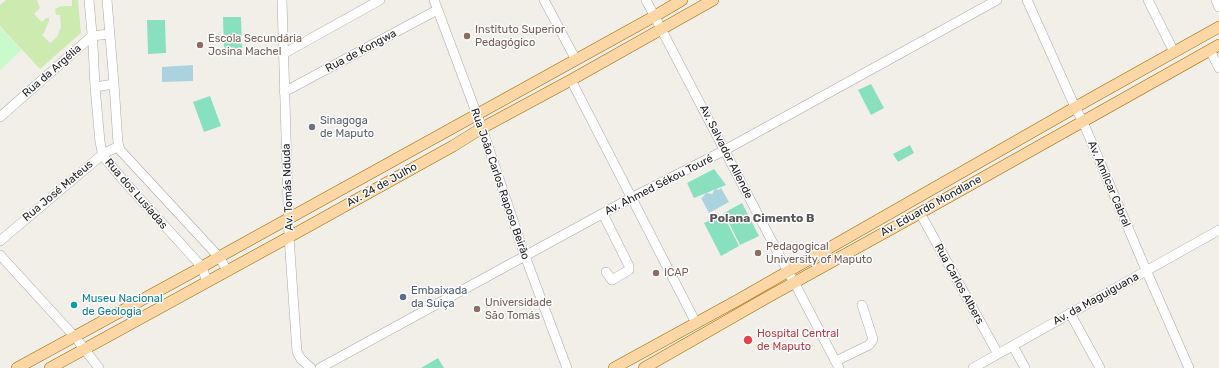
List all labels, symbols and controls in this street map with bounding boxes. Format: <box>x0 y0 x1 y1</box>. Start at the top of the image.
place label: Instituto Superior Pedagógico <box>475 23 565 49</box>
street label: Rua de Kongwa <box>323 27 399 75</box>
marker: Instituto Superior Pedagógico <box>462 31 472 41</box>
place label: Escola Secundária Josina Machel <box>208 32 302 58</box>
marker: Escola Secundária Josina Machel <box>195 40 205 50</box>
street label: Rua da Argélia <box>20 42 84 100</box>
street label: Av. Salvador Allende <box>697 103 755 201</box>
street label: Rua João Carlos Raposo Beirão <box>468 107 532 261</box>
place label: Sinagoga de Maputo <box>320 114 374 140</box>
marker: Sinagoga de Maputo <box>307 122 317 132</box>
street label: Av. Amílcar Cabral <box>1085 139 1133 229</box>
street label: Av. Tomás Nduda <box>280 143 296 231</box>
street label: Av. Ahmed Sékou Touré <box>603 152 715 218</box>
street label: Rua dos Lusíadas <box>102 156 170 232</box>
street label: Rua José Mateus <box>20 158 96 224</box>
street label: Av. 24 de Julho <box>344 160 420 210</box>
street label: Av. Eduardo Mondlane <box>878 173 984 239</box>
district label: Polana Cimento B <box>710 212 814 226</box>
place label: Pedagogical University of Maputo <box>766 240 872 266</box>
street label: Rua Carlos Albers <box>931 241 987 327</box>
marker: Pedagogical University of Maputo <box>753 248 763 258</box>
place label: ICAP <box>664 266 689 280</box>
marker: ICAP <box>651 268 661 278</box>
street label: Av. da Maguiguana <box>1051 270 1141 328</box>
place label: Embaixada da Suiça <box>411 284 467 310</box>
place label: Museu Nacional de Geologia <box>82 292 163 318</box>
marker: Embaixada da Suiça <box>398 292 408 302</box>
place label: Universidade São Tomás <box>485 296 552 322</box>
marker: Museu Nacional de Geologia <box>69 300 79 310</box>
marker: Universidade São Tomás <box>472 304 482 314</box>
place label: Hospital Central de Maputo <box>757 327 839 353</box>
marker: Hospital Central de Maputo <box>742 334 754 346</box>

